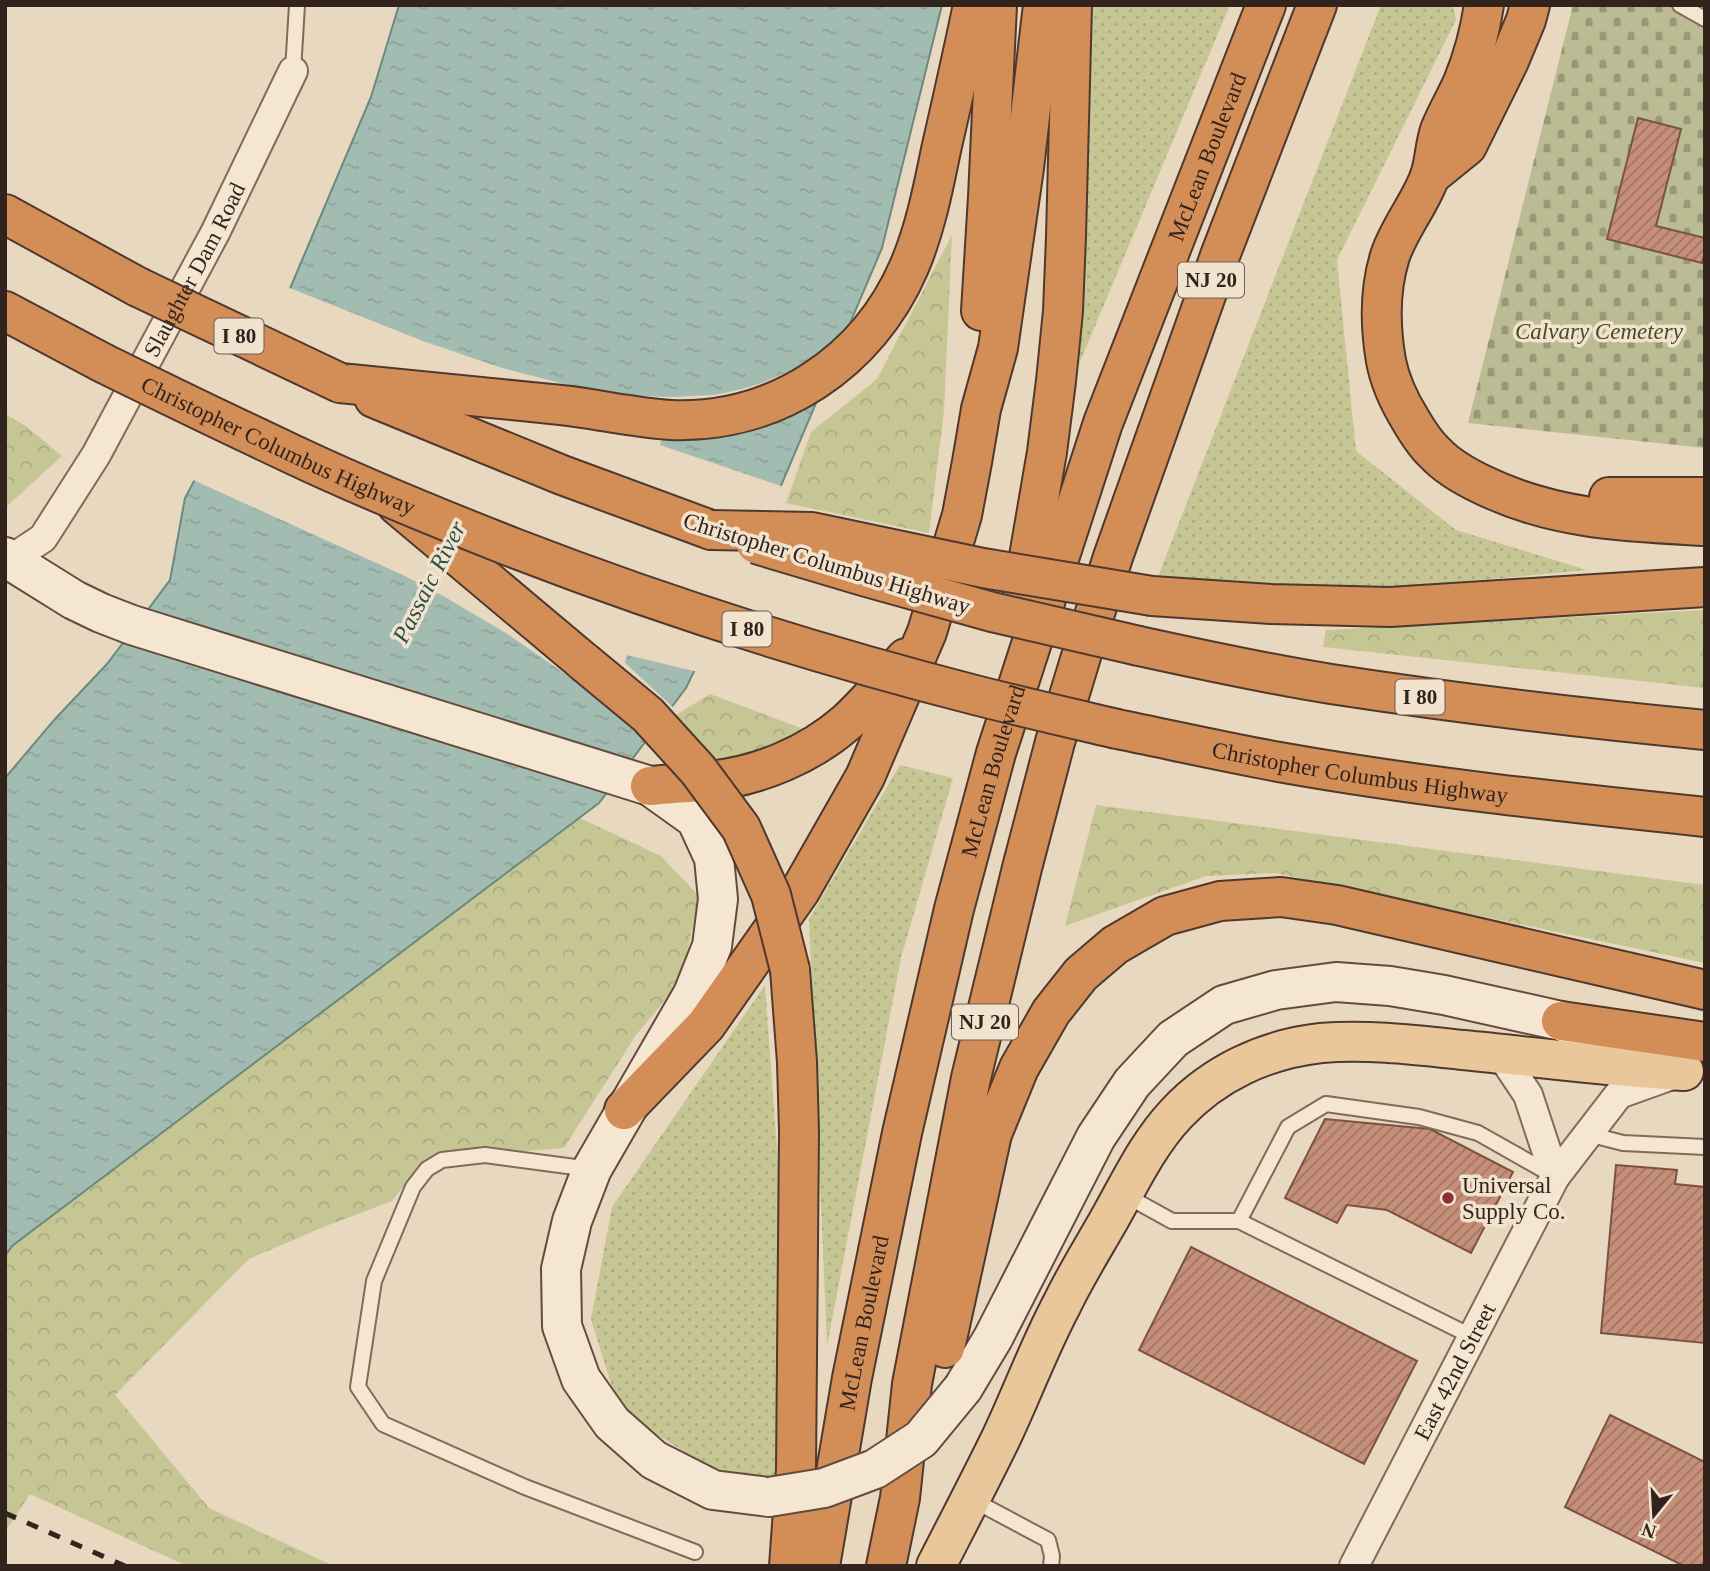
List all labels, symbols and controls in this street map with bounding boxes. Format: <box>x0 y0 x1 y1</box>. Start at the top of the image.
street label: McLean Boulevard <box>1163 69 1252 244</box>
street label: Slaughter Dam Road <box>139 178 251 361</box>
road number: NJ 20 <box>1178 262 1244 298</box>
road number: I 80 <box>215 318 264 354</box>
park label: Calvary Cemetery <box>1515 319 1684 344</box>
street label: Christopher Columbus Highway <box>137 372 419 520</box>
street label: Christopher Columbus Highway <box>680 508 974 619</box>
water label: Passaic River <box>387 516 471 648</box>
road number: I 80 <box>722 612 772 646</box>
road number: I 80 <box>1396 680 1444 714</box>
street label: McLean Boulevard <box>956 681 1030 860</box>
street label: Christopher Columbus Highway <box>1210 737 1510 808</box>
road number: NJ 20 <box>952 1004 1018 1040</box>
place label: Universal Supply Co. <box>1462 1173 1566 1224</box>
marker: Universal Supply Co. <box>1440 1190 1456 1206</box>
street label: McLean Boulevard <box>835 1233 894 1413</box>
street label: East 42nd Street <box>1409 1298 1501 1444</box>
north arrow <box>1619 1480 1689 1550</box>
text: N <box>1639 1519 1659 1543</box>

